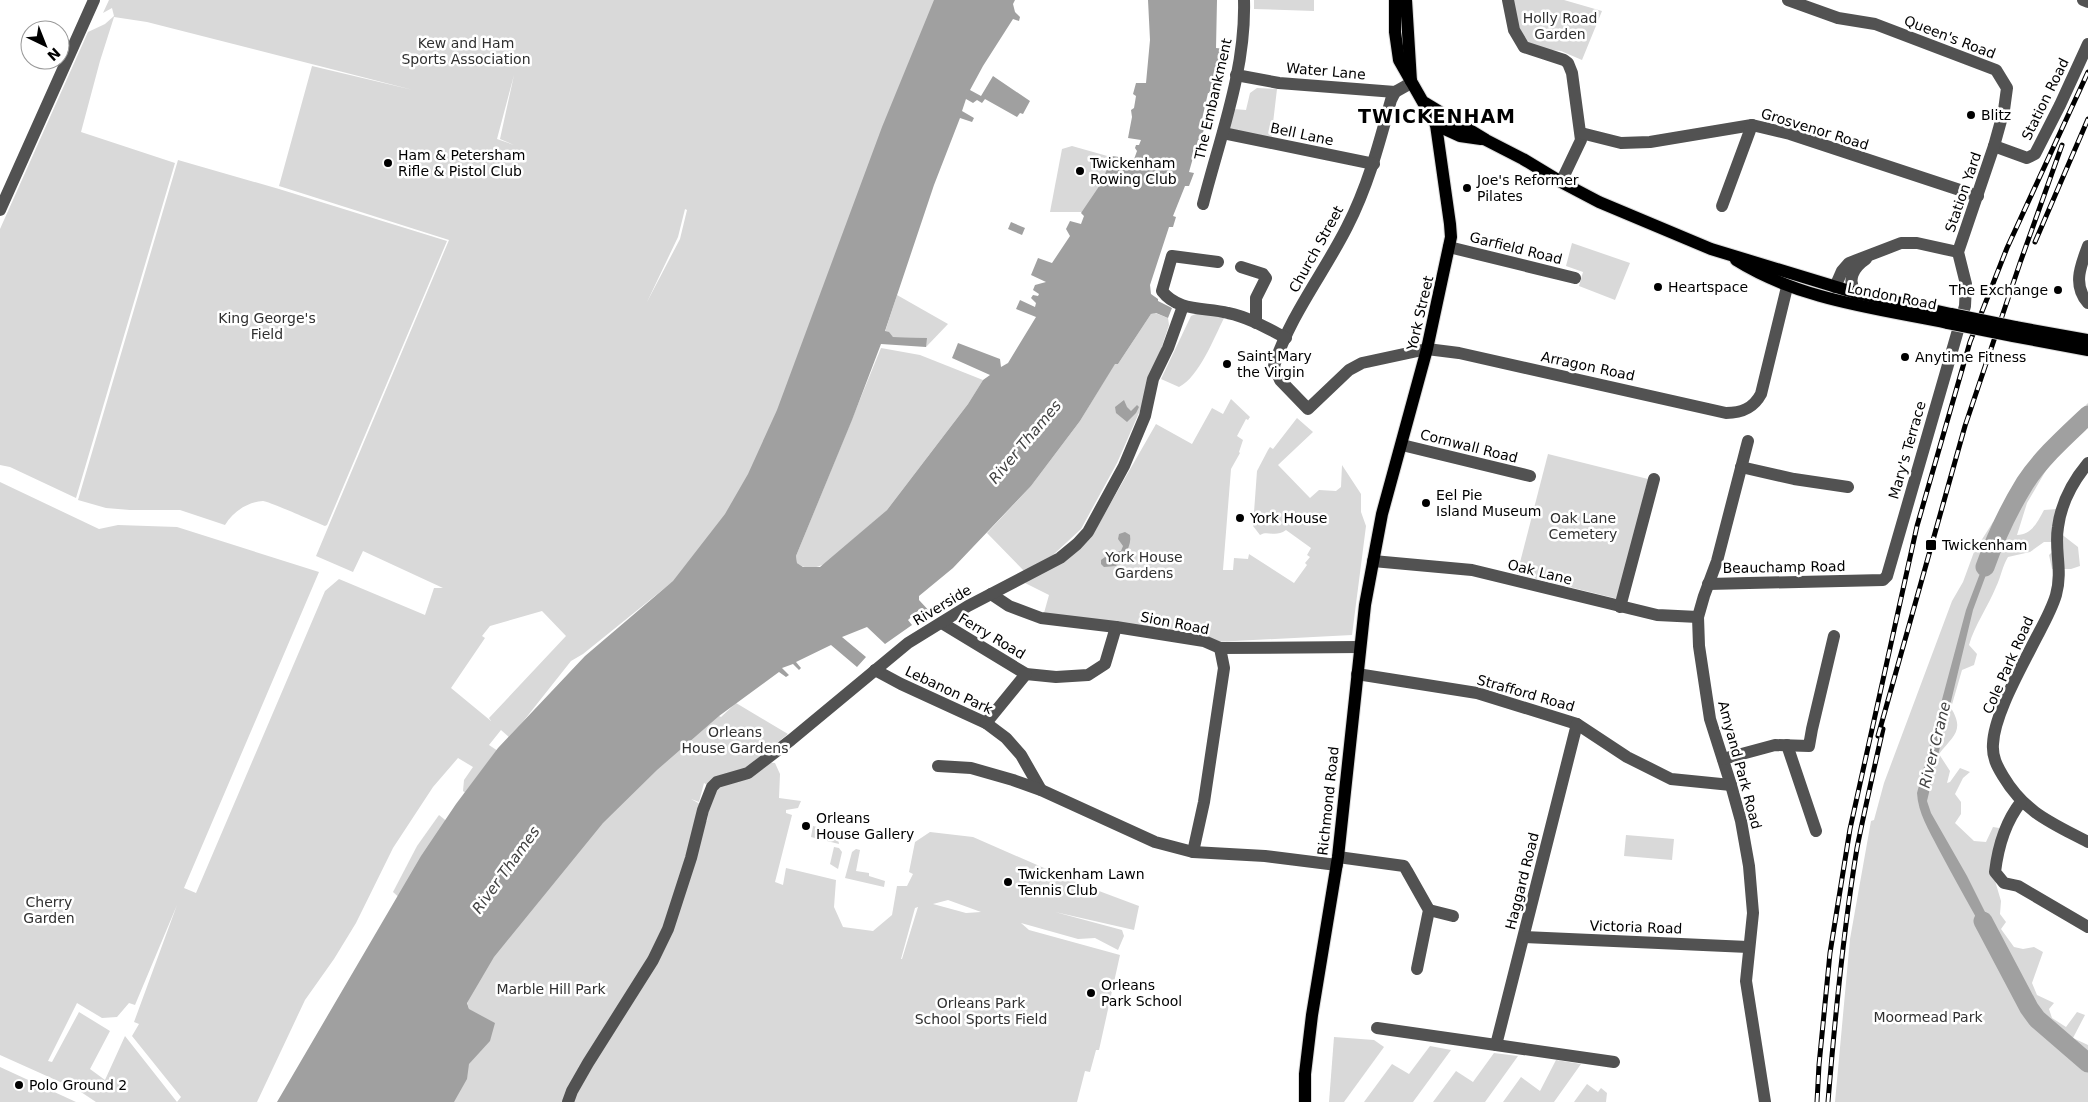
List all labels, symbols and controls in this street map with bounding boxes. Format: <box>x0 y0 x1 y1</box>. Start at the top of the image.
park label: Holly Road Garden <box>1523 10 1597 42</box>
street label: Queen's Road <box>1902 12 1998 62</box>
north arrow <box>20 20 70 70</box>
park label: Kew and Ham Sports Association <box>401 35 531 67</box>
street label: The Embankment <box>1191 36 1235 162</box>
text: N <box>44 45 64 64</box>
street label: Station Road <box>2018 55 2072 143</box>
street label: Water Lane <box>1286 60 1366 82</box>
district label: TWICKENHAM <box>1358 105 1516 127</box>
street label: Grosvenor Road <box>1759 105 1871 153</box>
place label: Blitz <box>1981 107 2011 123</box>
marker: Blitz <box>1965 109 1977 121</box>
street label: Bell Lane <box>1269 119 1335 149</box>
place label: Ham & Petersham Rifle & Pistol Club <box>398 147 525 179</box>
street label: Station Yard <box>1942 150 1984 234</box>
place label: Twickenham Rowing Club <box>1089 155 1177 187</box>
marker: Ham & Petersham Rifle & Pistol Club <box>382 157 394 169</box>
marker: Twickenham Rowing Club <box>1074 165 1086 177</box>
place label: Joe's Reformer Pilates <box>1476 172 1579 204</box>
marker: Joe's Reformer Pilates <box>1461 182 1473 194</box>
street label: Church Street <box>1286 202 1347 295</box>
street label: Garfield Road <box>1468 229 1564 267</box>
street label: York Street <box>1403 274 1436 353</box>
place label: Heartspace <box>1668 279 1748 295</box>
street label: London Road <box>1846 279 1938 313</box>
marker: Heartspace <box>1652 281 1664 293</box>
place label: The Exchange <box>1948 282 2048 298</box>
marker: The Exchange <box>2052 284 2064 296</box>
park label: King George's Field <box>218 310 316 342</box>
place label: Saint Mary the Virgin <box>1237 348 1312 380</box>
street label: Arragon Road <box>1540 348 1636 384</box>
place label: Anytime Fitness <box>1915 349 2026 365</box>
marker: Anytime Fitness <box>1899 351 1911 363</box>
marker: Saint Mary the Virgin <box>1221 358 1233 370</box>
water label: River Thames <box>985 397 1065 487</box>
street label: Mary's Terrace <box>1885 399 1929 501</box>
street label: Cornwall Road <box>1418 426 1520 466</box>
place label: Eel Pie Island Museum <box>1436 487 1541 519</box>
marker: Eel Pie Island Museum <box>1420 497 1432 509</box>
place label: York House <box>1249 510 1327 526</box>
park label: Oak Lane Cemetery <box>1549 510 1617 542</box>
marker: York House <box>1234 512 1246 524</box>
place label: Twickenham <box>1941 537 2027 553</box>
marker: Twickenham <box>1924 538 1938 552</box>
park label: York House Gardens <box>1104 549 1183 581</box>
street label: Oak Lane <box>1506 556 1574 588</box>
street label: Beauchamp Road <box>1722 558 1846 576</box>
street label: Riverside <box>910 581 974 629</box>
street label: Sion Road <box>1139 608 1211 638</box>
street label: Ferry Road <box>956 610 1028 662</box>
street label: Cole Park Road <box>1979 614 2037 716</box>
street label: Lebanon Park <box>903 663 996 718</box>
street label: Strafford Road <box>1475 671 1577 715</box>
street label: Amyand Park Road <box>1715 699 1765 831</box>
water label: River Crane <box>1916 700 1954 790</box>
park label: Orleans House Gardens <box>682 724 788 756</box>
street label: Richmond Road <box>1314 746 1342 856</box>
place label: Orleans House Gallery <box>816 810 914 842</box>
marker: Orleans House Gallery <box>800 820 812 832</box>
water label: River Thames <box>468 823 544 917</box>
street label: Haggard Road <box>1502 831 1542 931</box>
place label: Twickenham Lawn Tennis Club <box>1017 866 1145 898</box>
marker: Twickenham Lawn Tennis Club <box>1002 876 1014 888</box>
park label: Cherry Garden <box>23 894 75 926</box>
street label: Victoria Road <box>1589 917 1683 937</box>
place label: Orleans Park School <box>1101 977 1182 1009</box>
park label: Marble Hill Park <box>496 981 606 997</box>
marker: Orleans Park School <box>1085 987 1097 999</box>
park label: Orleans Park School Sports Field <box>915 995 1047 1027</box>
park label: Moormead Park <box>1873 1009 1983 1025</box>
place label: Polo Ground 2 <box>29 1077 127 1093</box>
marker: Polo Ground 2 <box>13 1079 25 1091</box>

